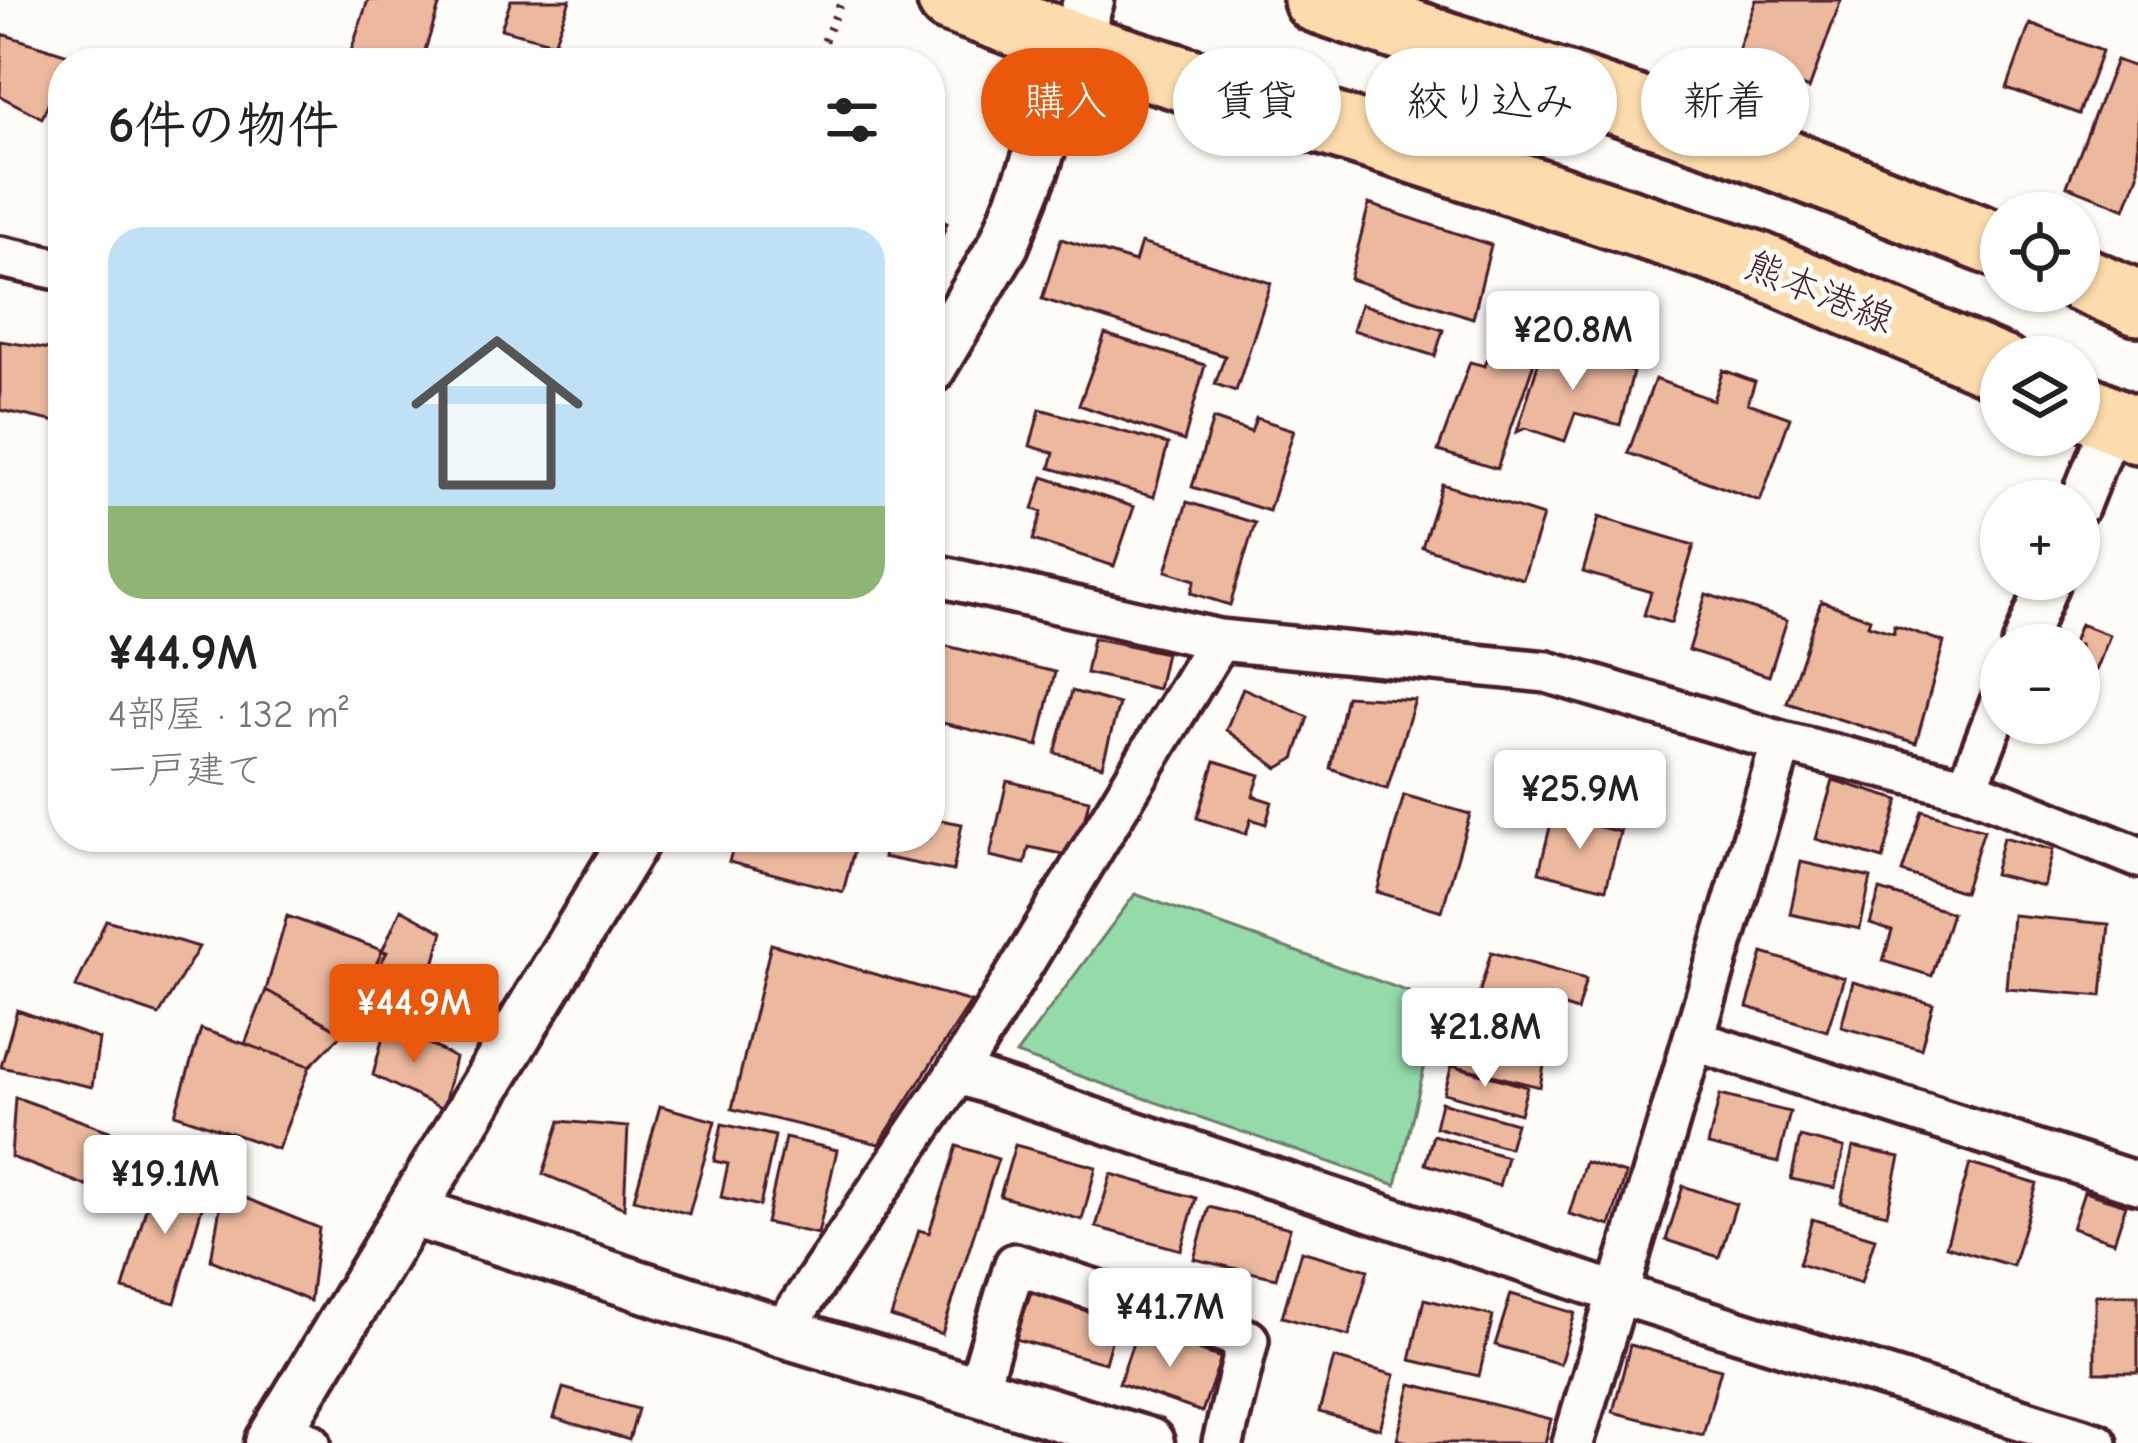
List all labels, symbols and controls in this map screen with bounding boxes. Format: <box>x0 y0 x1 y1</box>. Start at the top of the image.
chip: 購入 <box>981 48 1149 156</box>
chip: 賃貸 <box>1173 48 1341 156</box>
chip: 絞り込み <box>1365 48 1617 156</box>
chip: 新着 <box>1641 48 1809 156</box>
icon: filters <box>819 87 885 153</box>
text: 6件の物件 <box>108 96 339 155</box>
map controls <box>1980 192 2100 744</box>
button: locate <box>1980 192 2100 312</box>
street label: 熊本港線 <box>1739 242 1900 342</box>
pin: ¥20.8M <box>1475 291 1671 393</box>
icon: home <box>389 305 605 521</box>
text: ¥20.8M <box>1513 307 1633 352</box>
button: layers <box>1980 336 2100 456</box>
button: + <box>1980 480 2100 600</box>
text: ¥44.9M <box>108 623 258 682</box>
button: − <box>1980 624 2100 744</box>
text: 4部屋 · 132 m² <box>108 692 348 737</box>
text: 一戸建て <box>108 748 264 793</box>
pin: ¥25.9M <box>1482 750 1678 852</box>
text: ¥25.9M <box>1521 766 1639 811</box>
pin: ¥44.9M <box>316 964 512 1066</box>
text: ¥44.9M <box>357 980 471 1025</box>
pin: ¥21.8M <box>1387 988 1583 1090</box>
text: ¥21.8M <box>1429 1004 1541 1049</box>
pin: ¥19.1M <box>67 1135 263 1237</box>
text: ¥19.1M <box>111 1151 219 1196</box>
pin: ¥41.7M <box>1072 1268 1268 1370</box>
text: ¥41.7M <box>1116 1284 1224 1329</box>

